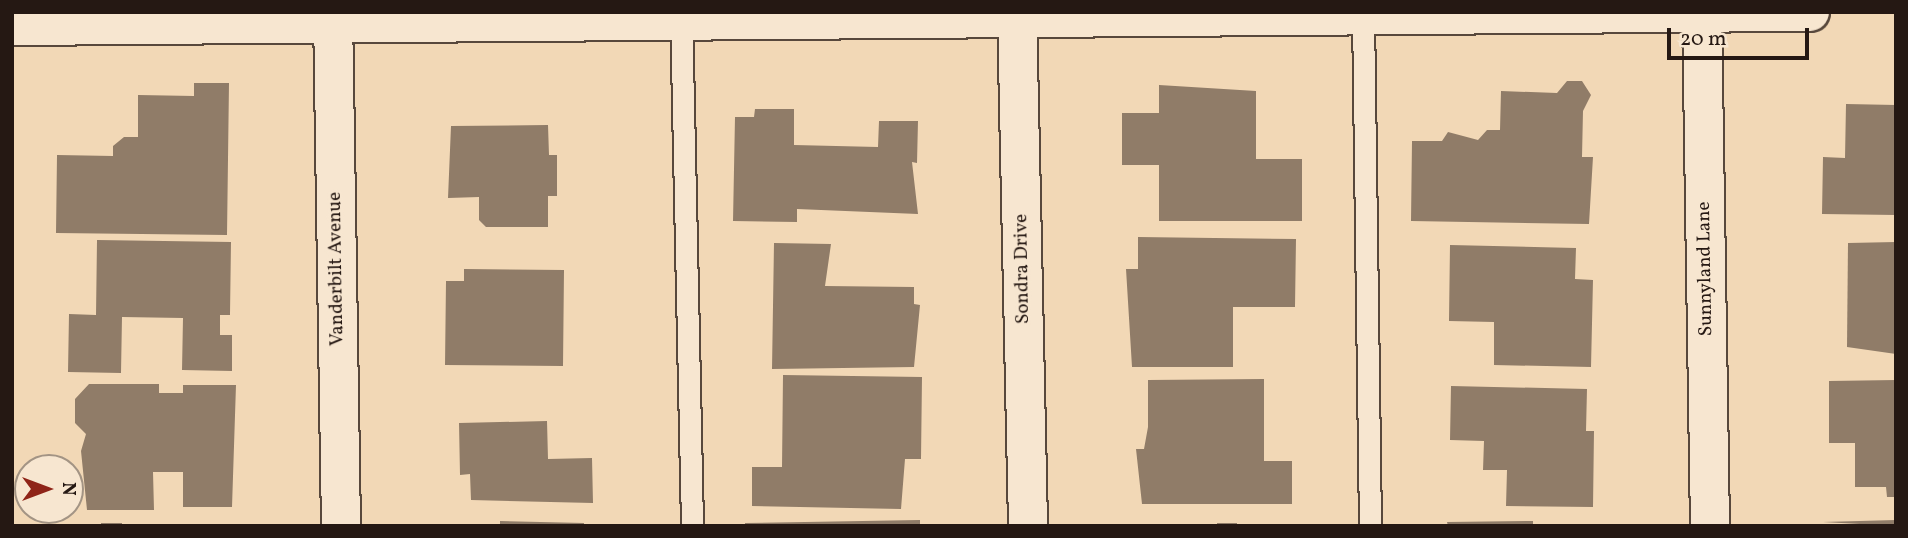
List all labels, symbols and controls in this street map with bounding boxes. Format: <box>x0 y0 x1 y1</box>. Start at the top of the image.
scale bar <box>1670 14 1812 58</box>
text: 20 m <box>1680 25 1726 54</box>
street label: Vanderbilt Avenue <box>324 192 350 346</box>
street label: Sunnyland Lane <box>1693 201 1719 337</box>
street label: Sondra Drive <box>1011 214 1035 324</box>
north arrow <box>14 454 84 524</box>
text: N <box>55 482 81 496</box>

